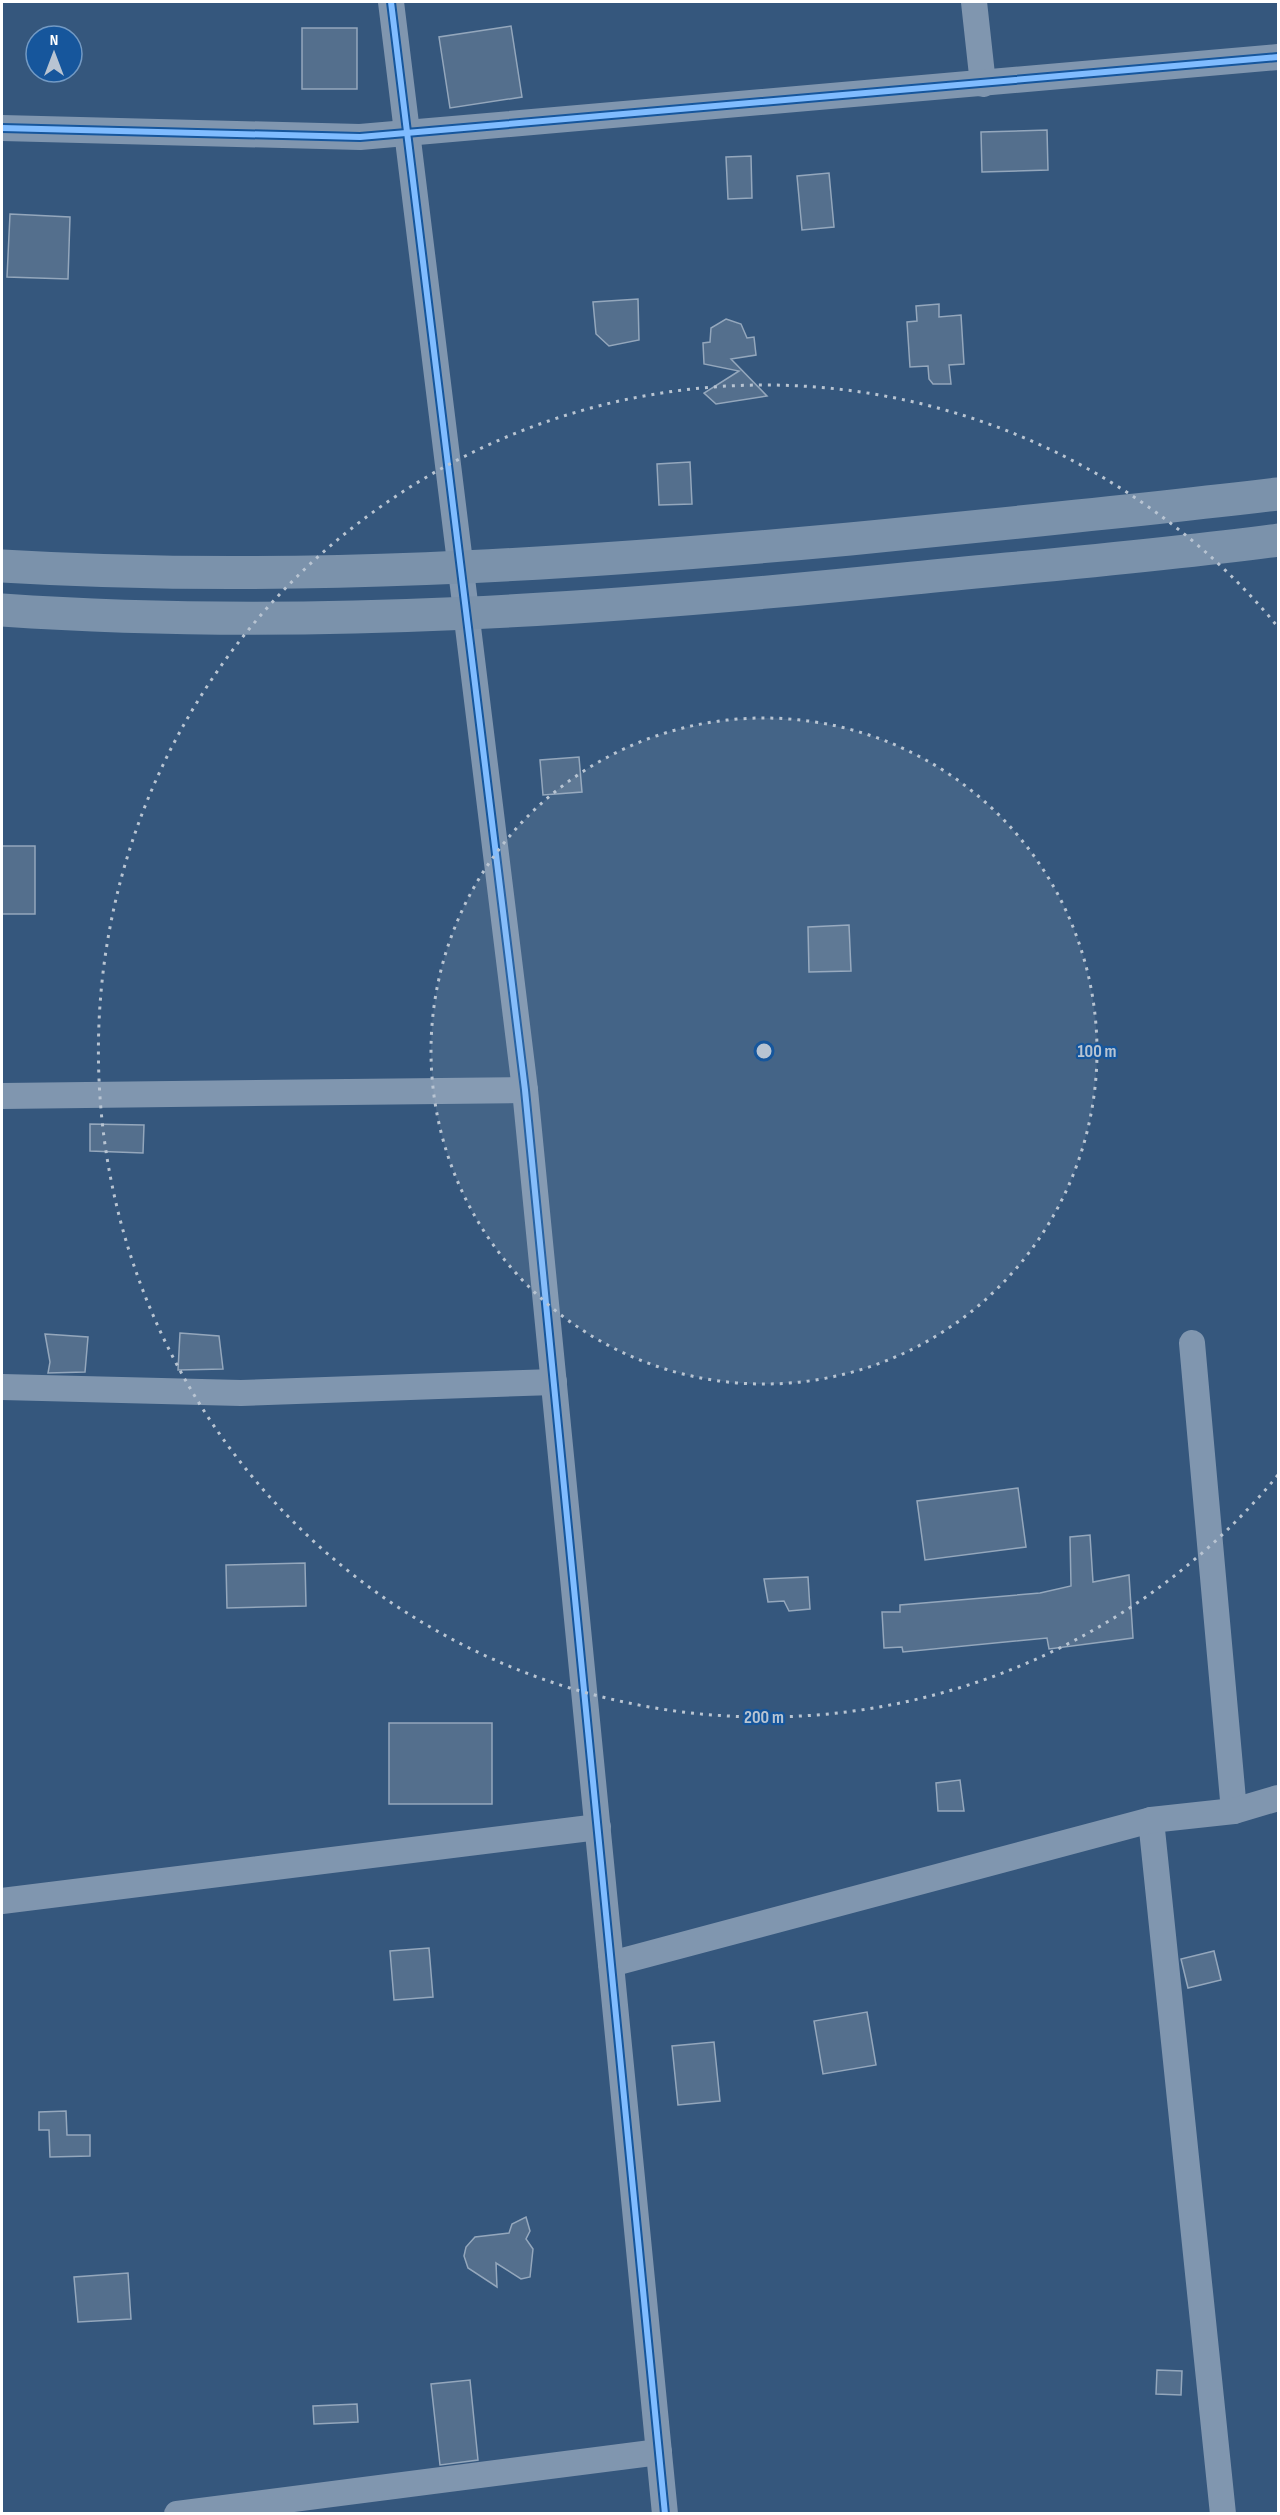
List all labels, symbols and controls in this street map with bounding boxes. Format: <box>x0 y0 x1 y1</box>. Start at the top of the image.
north arrow <box>24 24 84 84</box>
text: N <box>50 31 58 50</box>
centre of rings <box>754 1041 774 1061</box>
text: 100 m <box>1078 1041 1117 1062</box>
text: 200 m <box>744 1707 784 1728</box>

